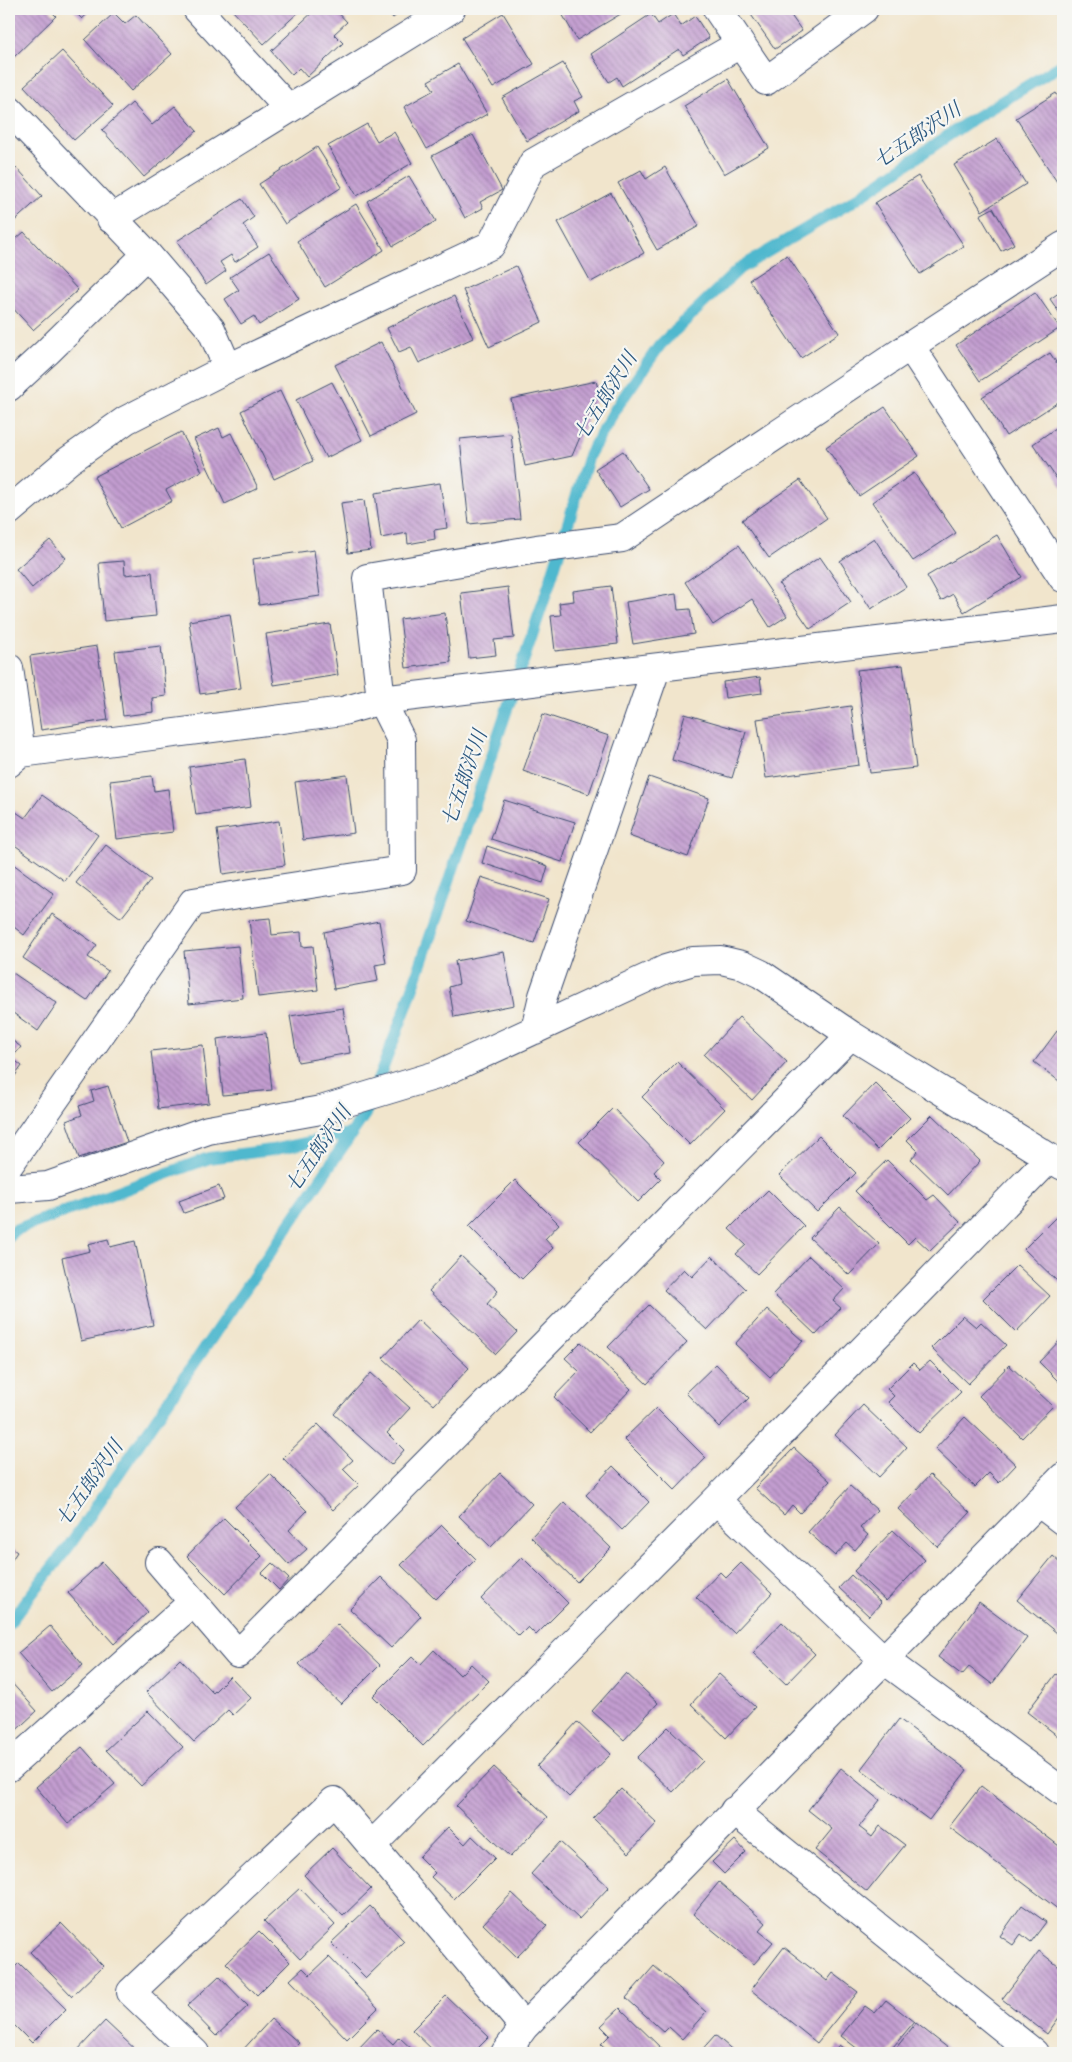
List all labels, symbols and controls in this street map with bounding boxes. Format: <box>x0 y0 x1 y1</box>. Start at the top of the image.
water label: 七五郎沢川 <box>869 96 967 173</box>
water label: 七五郎沢川 <box>568 346 643 445</box>
water label: 七五郎沢川 <box>436 725 492 829</box>
water label: 七五郎沢川 <box>280 1099 357 1197</box>
water label: 七五郎沢川 <box>50 1434 129 1531</box>

